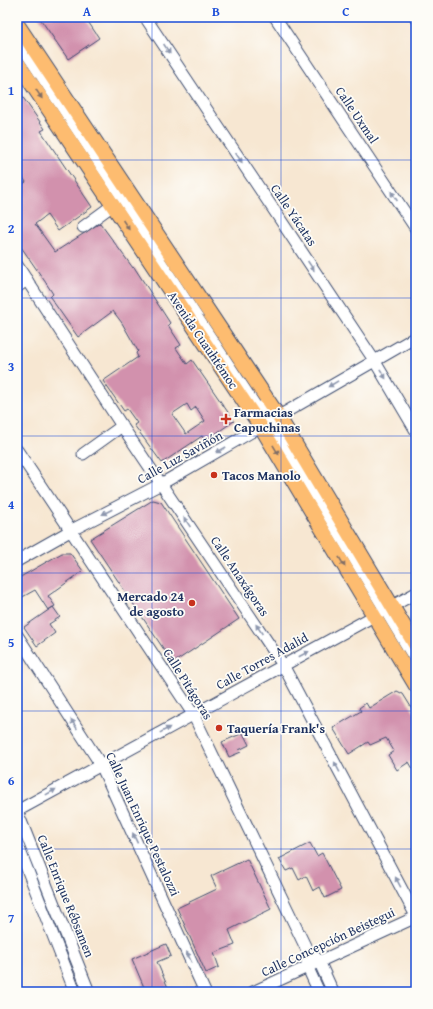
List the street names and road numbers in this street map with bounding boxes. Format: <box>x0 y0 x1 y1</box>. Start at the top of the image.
street label: Calle Uxmal <box>331 83 383 148</box>
street label: Calle Yácatas <box>266 180 322 250</box>
street label: Avenida Cuauhtémoc <box>163 287 243 393</box>
street label: Calle Luz Saviñón <box>134 425 227 488</box>
street label: Calle Anaxágoras <box>206 532 274 620</box>
street label: Calle Torres Adalid <box>212 628 312 694</box>
street label: Calle Pitágoras <box>159 645 217 723</box>
street label: Calle Juan Enrique Pestalozzi <box>101 749 185 899</box>
street label: Calle Enrique Rébsamen <box>33 832 100 961</box>
street label: Calle Concepción Beistegui <box>258 902 398 981</box>

